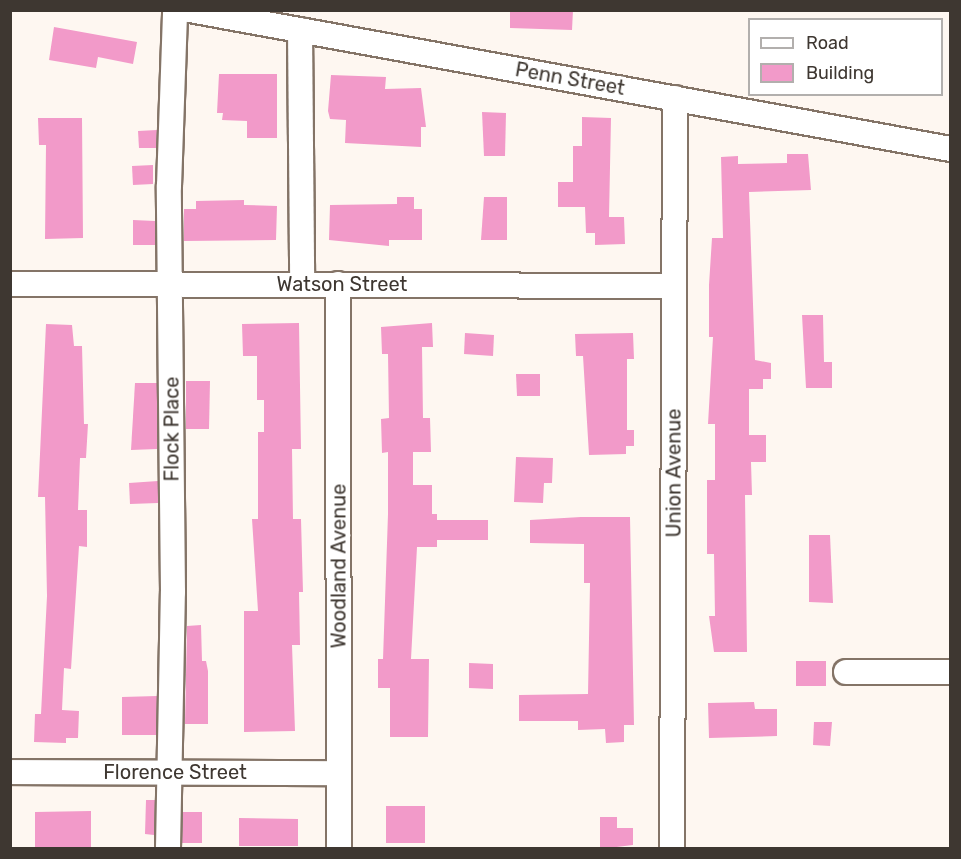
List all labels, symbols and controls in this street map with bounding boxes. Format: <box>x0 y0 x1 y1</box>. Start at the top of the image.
legend <box>748 18 943 96</box>
text: Road <box>806 32 849 54</box>
street label: Penn Street <box>513 58 627 100</box>
text: Building <box>806 62 874 84</box>
street label: Watson Street <box>277 272 407 296</box>
street label: Flock Place <box>160 376 184 482</box>
street label: Union Avenue <box>662 408 686 538</box>
street label: Woodland Avenue <box>327 483 351 649</box>
street label: Florence Street <box>103 760 247 784</box>

